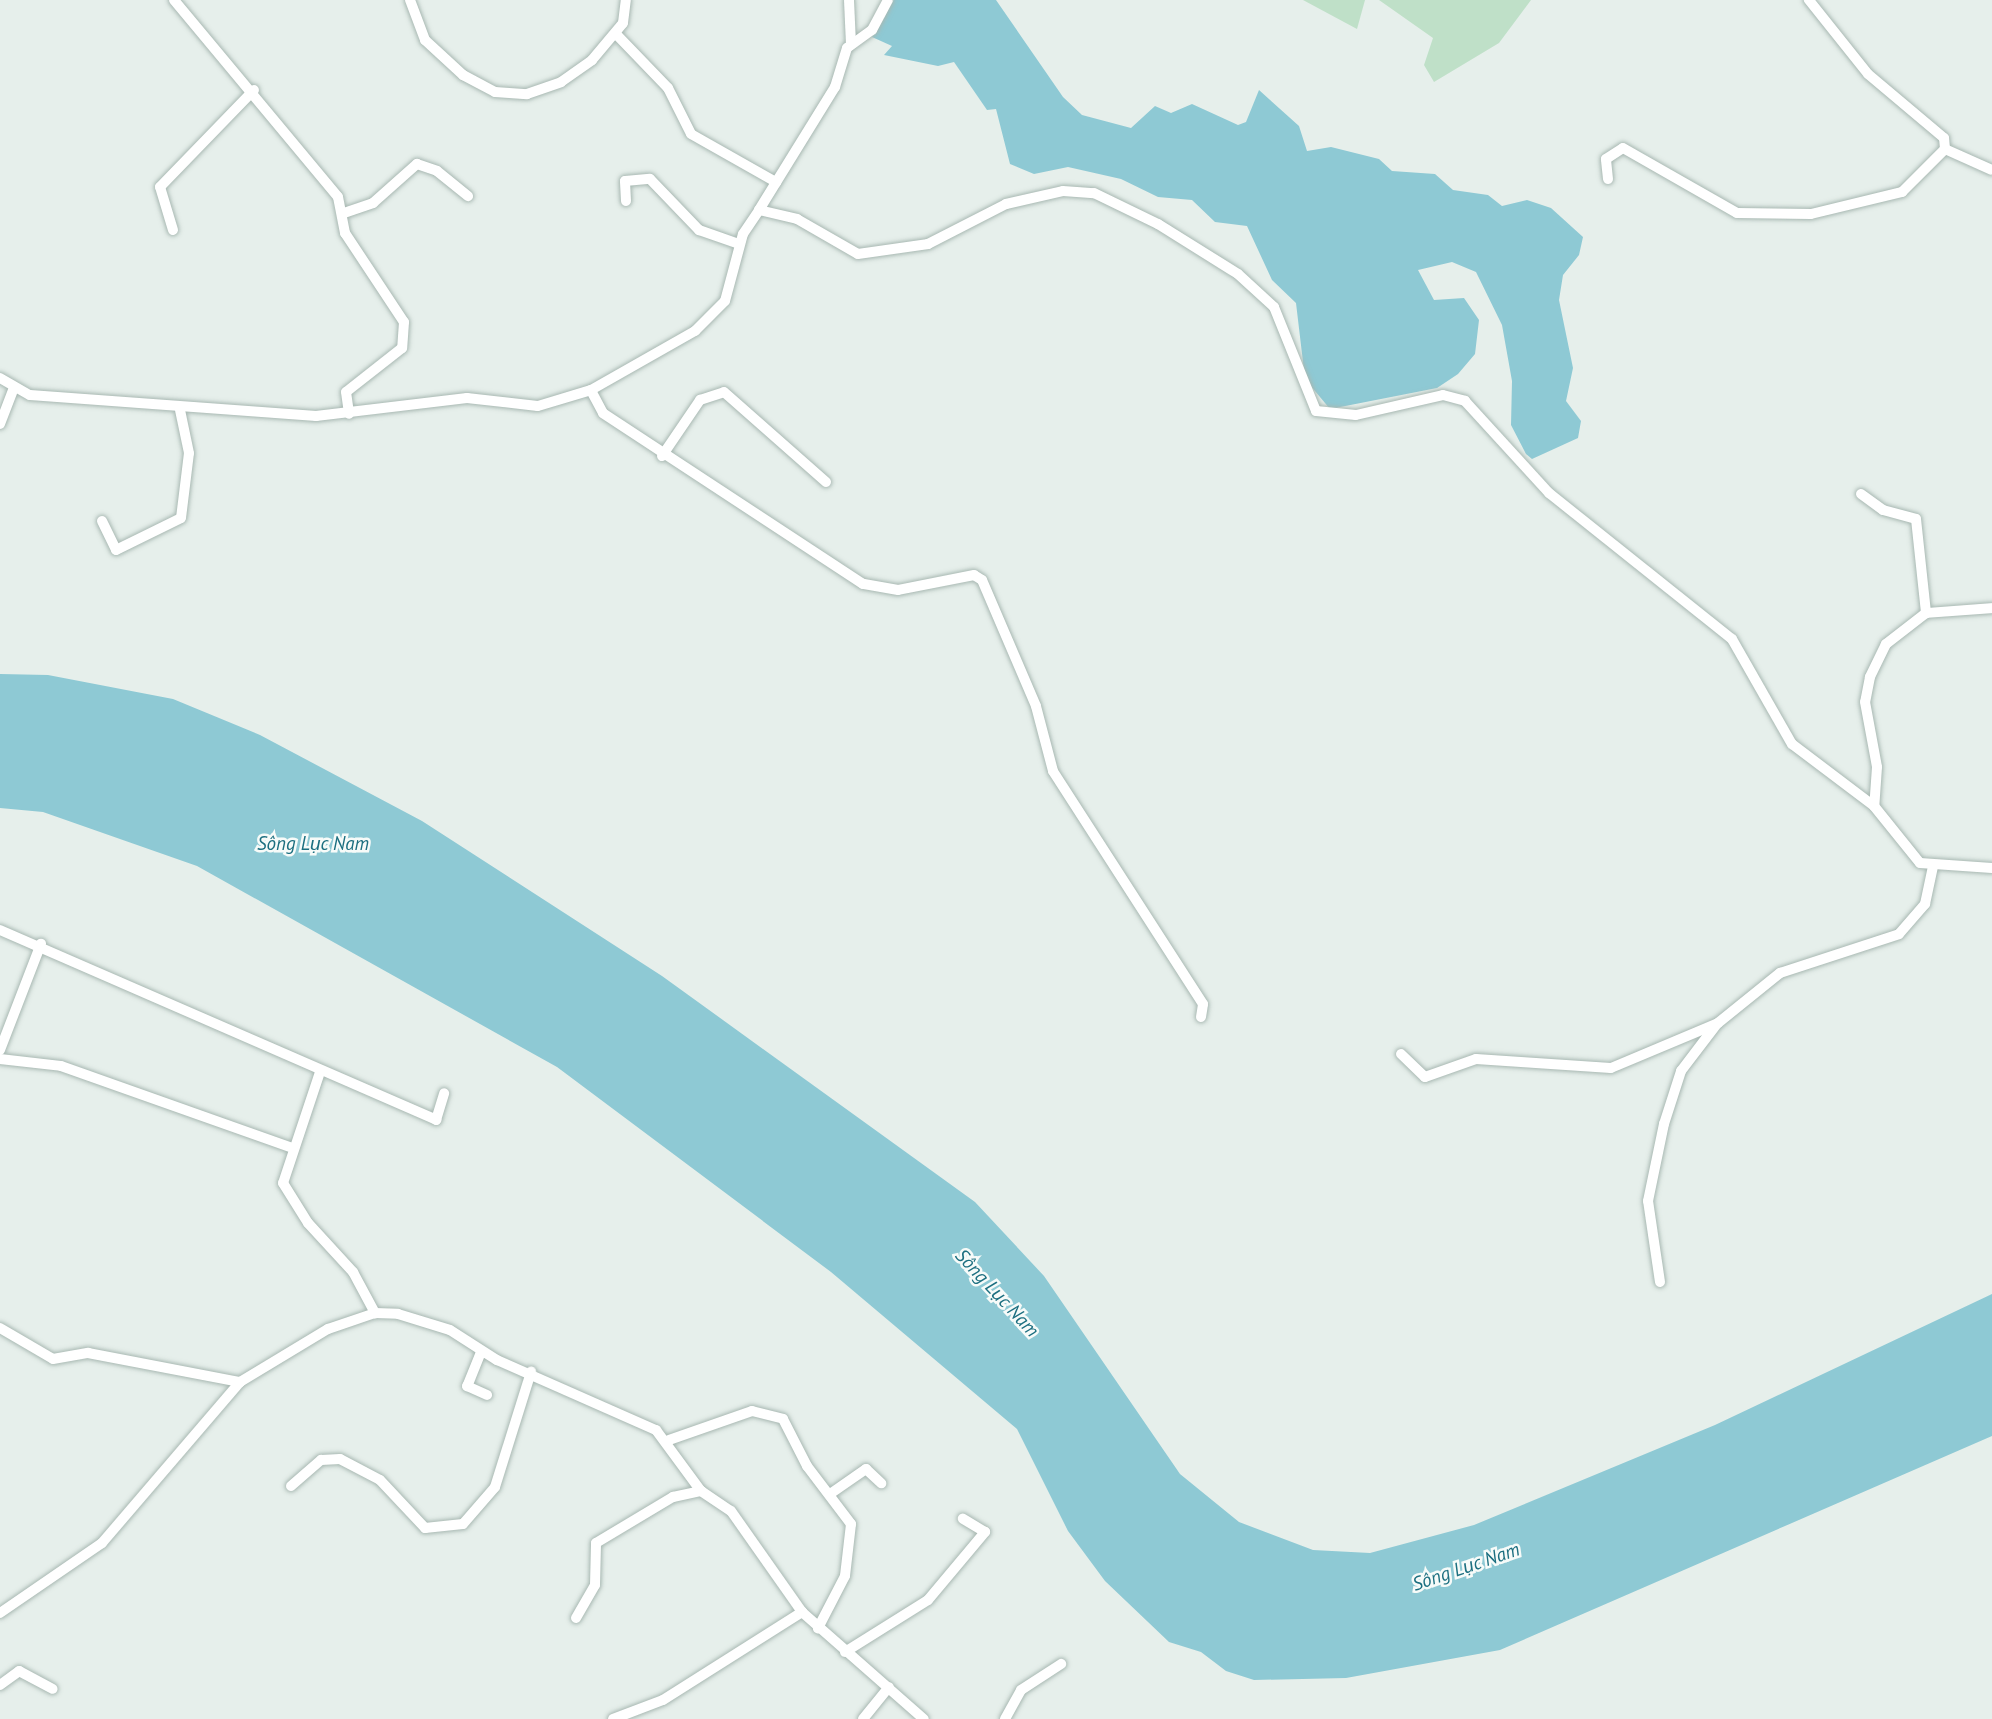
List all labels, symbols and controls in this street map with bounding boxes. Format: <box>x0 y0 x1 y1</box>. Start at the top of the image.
water label: Sông Lục Nam <box>257 833 369 855</box>
water label: Sông Lục Nam <box>950 1244 1044 1342</box>
water label: Sông Lục Nam <box>1409 1538 1523 1596</box>

